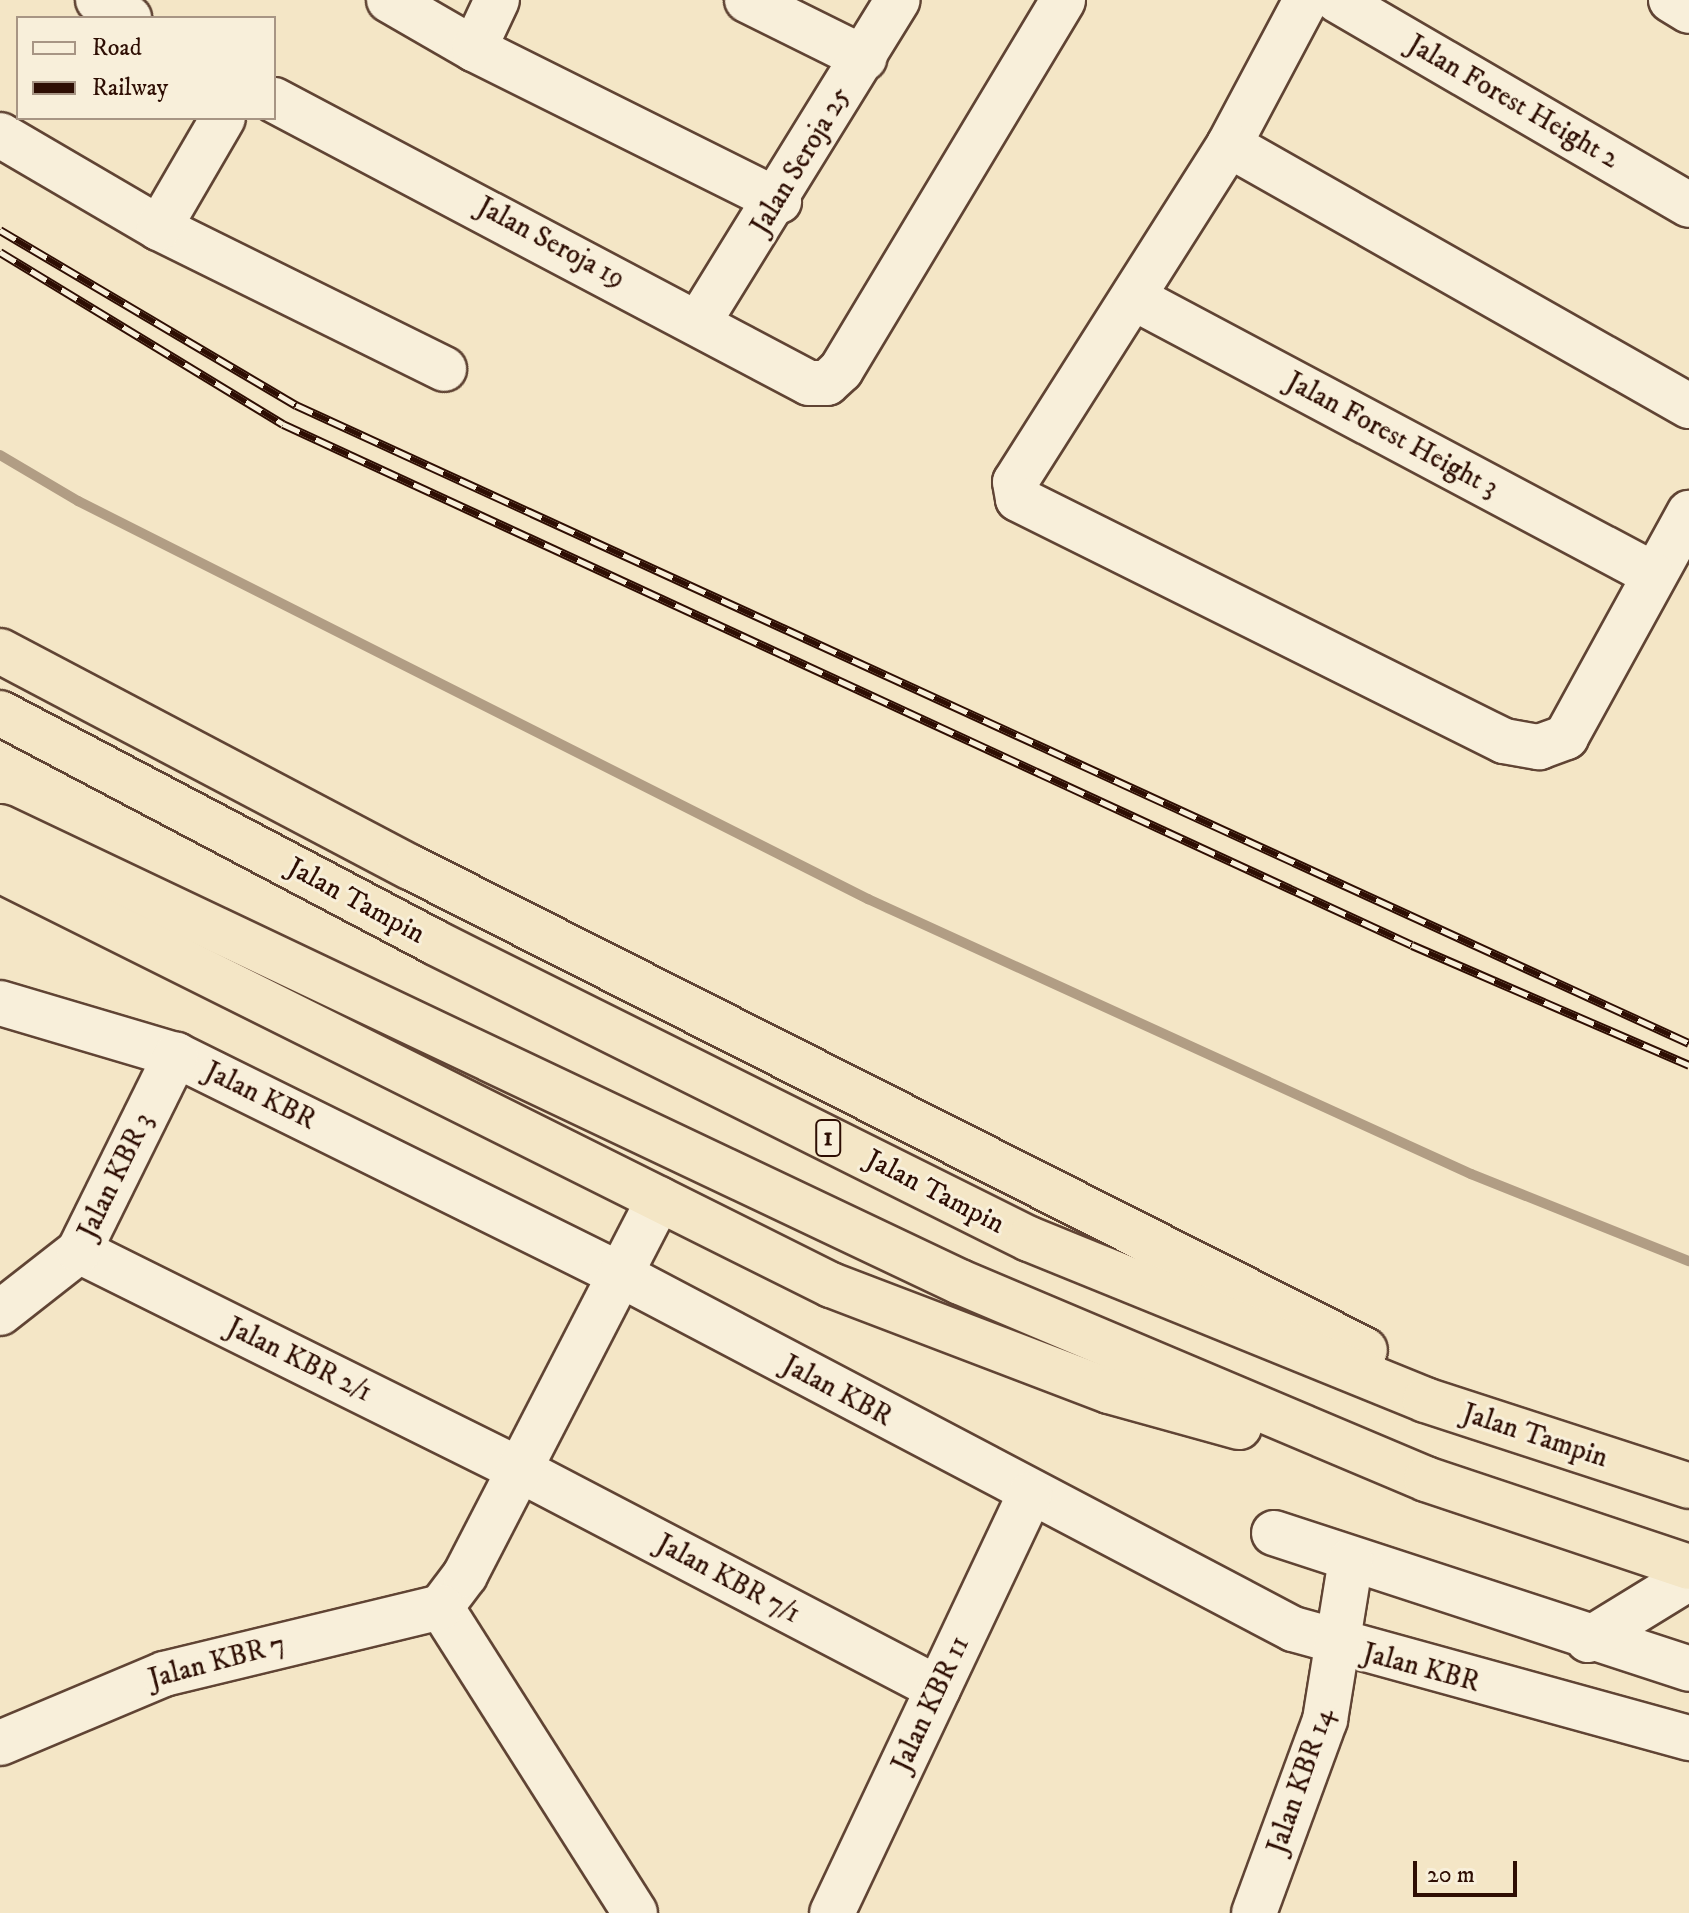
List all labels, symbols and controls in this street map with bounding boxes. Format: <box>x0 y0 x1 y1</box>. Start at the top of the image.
legend <box>16 16 276 120</box>
street label: Jalan Forest Height 2 <box>1401 28 1625 176</box>
text: Road <box>92 33 142 63</box>
text: Railway <box>92 73 168 103</box>
street label: Jalan Seroja 25 <box>744 81 858 241</box>
street label: Jalan Seroja 19 <box>471 190 631 296</box>
street label: Jalan Forest Height 3 <box>1280 365 1504 505</box>
street label: Jalan Tampin <box>281 851 431 951</box>
street label: Jalan KBR <box>199 1055 321 1137</box>
street label: Jalan KBR 3 <box>71 1108 161 1244</box>
road number: 1 <box>814 1116 842 1160</box>
street label: Jalan Tampin <box>860 1143 1010 1241</box>
street label: Jalan KBR 2/1 <box>221 1311 377 1409</box>
street label: Jalan KBR <box>776 1348 898 1434</box>
street label: Jalan Tampin <box>1458 1397 1612 1475</box>
street label: Jalan KBR 7/1 <box>650 1527 806 1631</box>
street label: Jalan KBR 7 <box>145 1628 289 1696</box>
street label: Jalan KBR 11 <box>885 1631 977 1777</box>
street label: Jalan KBR <box>1359 1636 1483 1700</box>
street label: Jalan KBR 14 <box>1260 1704 1342 1858</box>
scale bar <box>1417 1845 1521 1895</box>
text: 20 m <box>1427 1860 1475 1890</box>

